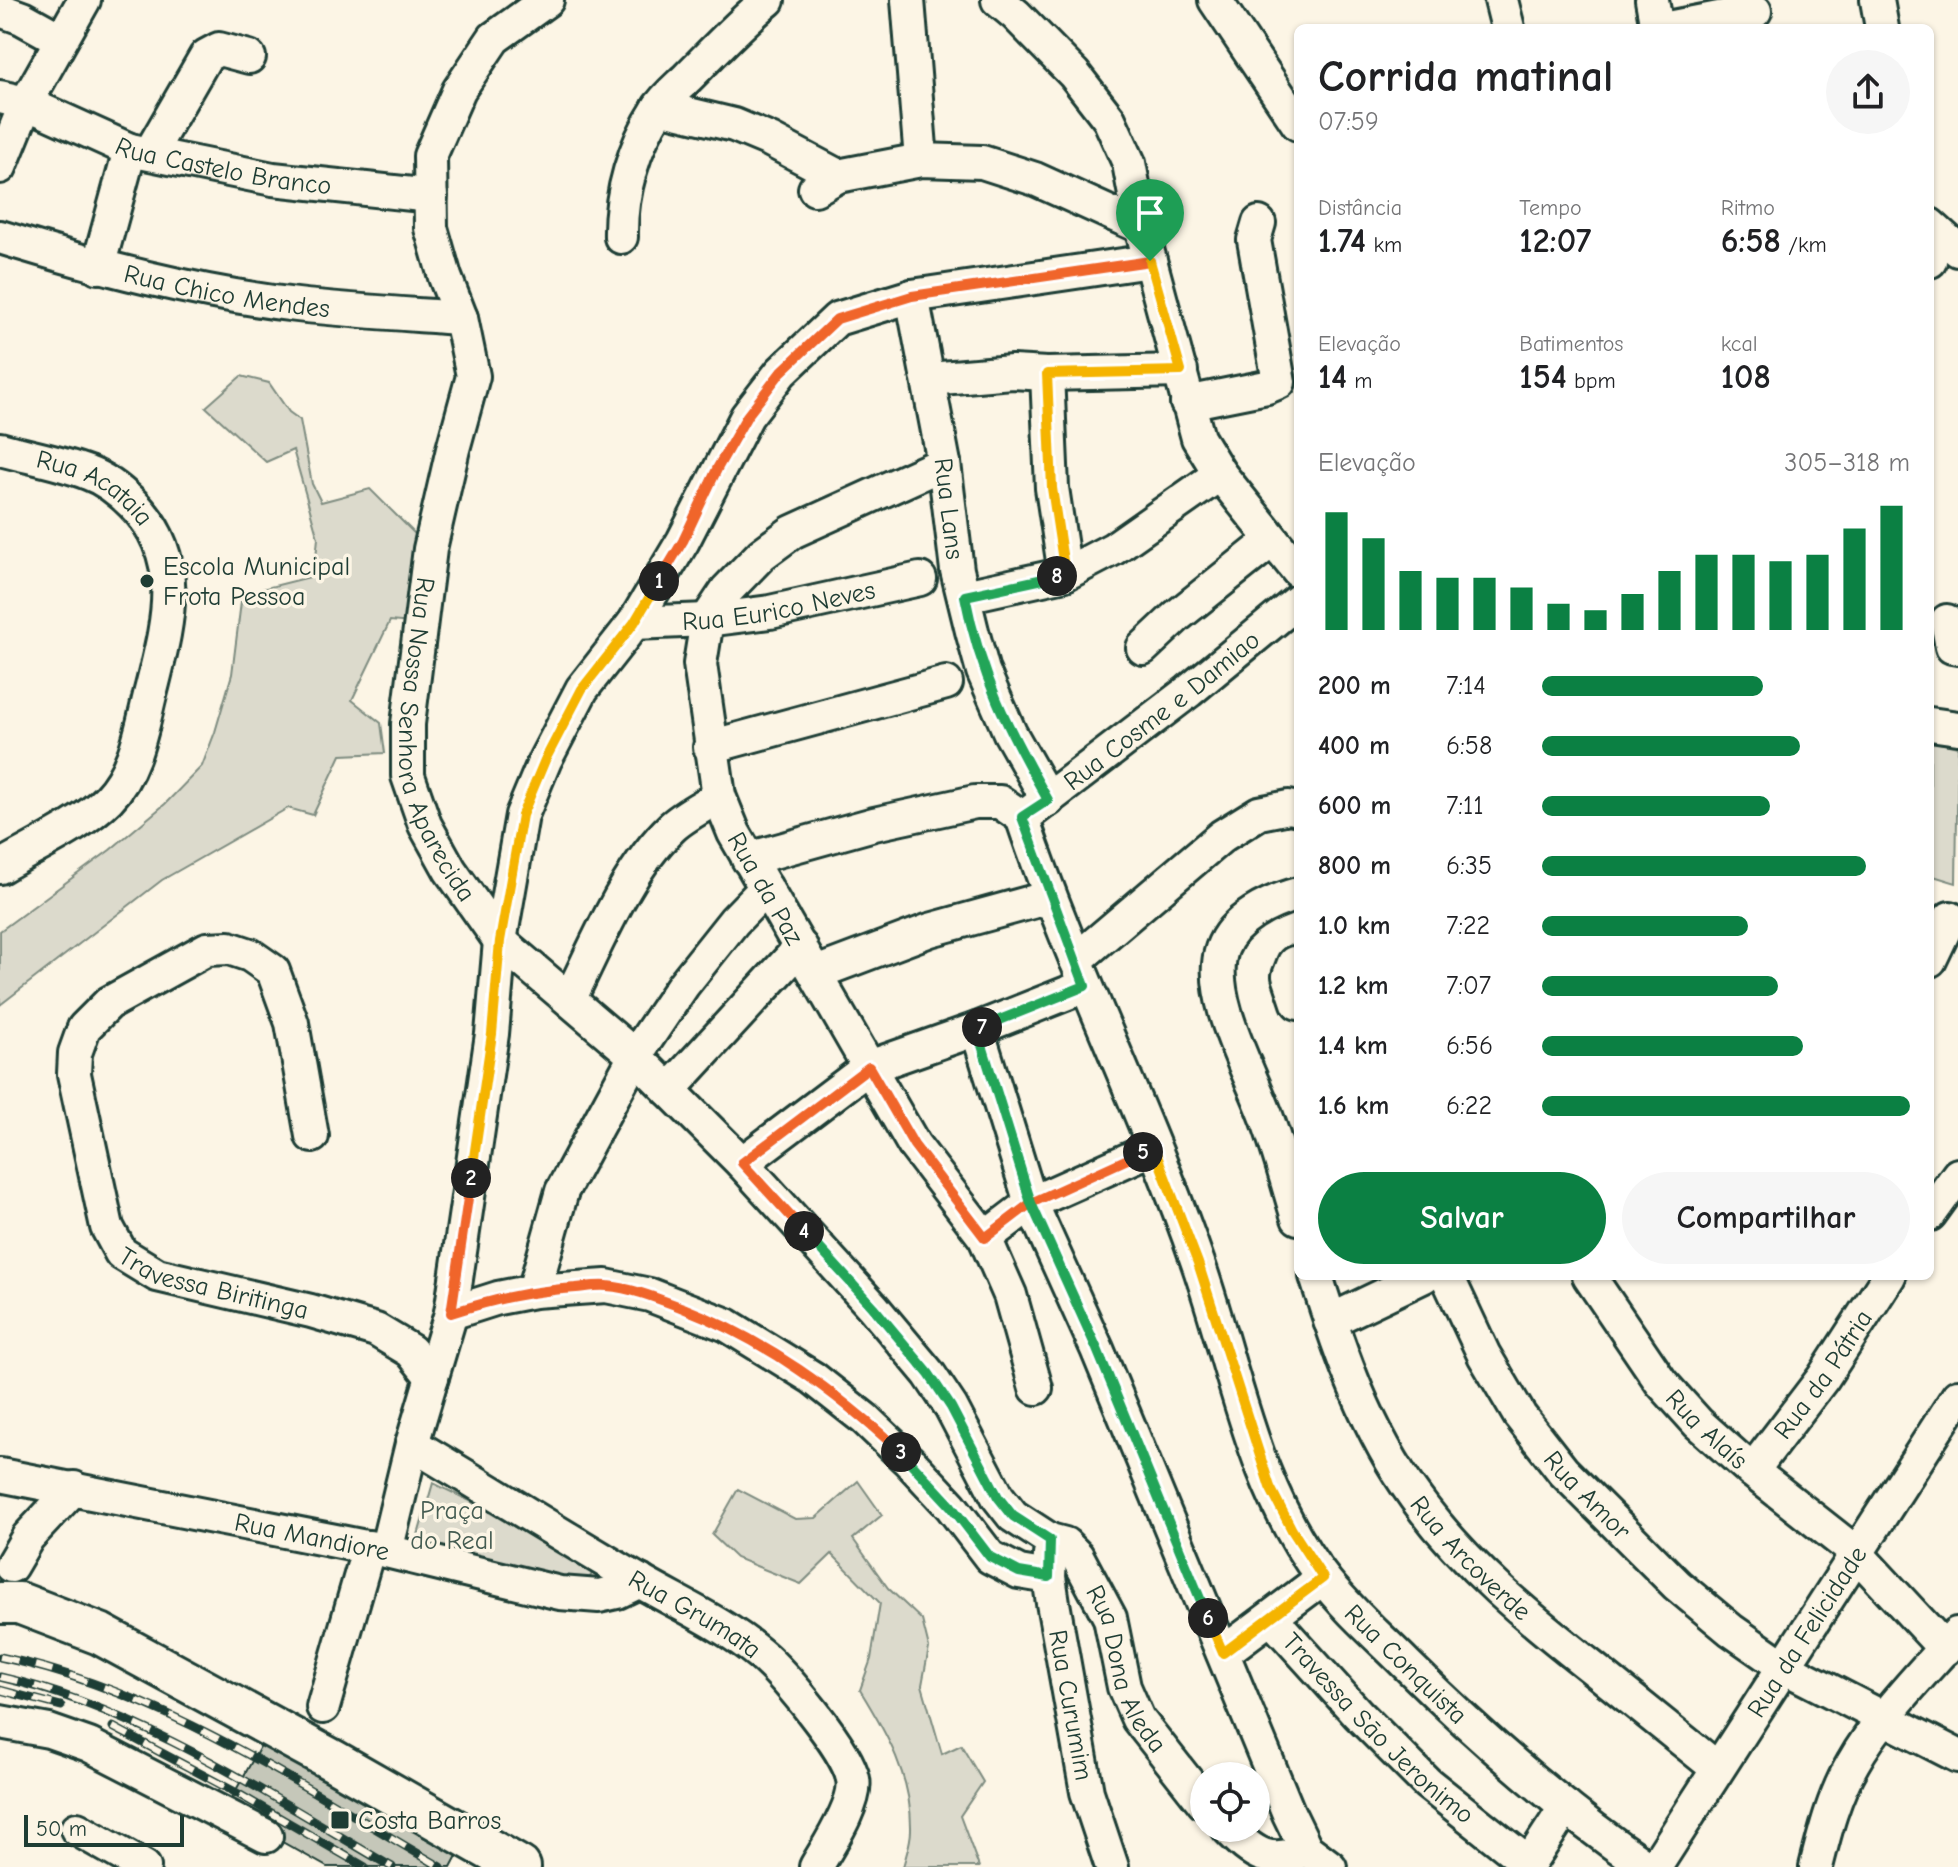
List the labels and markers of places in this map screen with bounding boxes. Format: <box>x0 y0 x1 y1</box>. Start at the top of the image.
pin <box>1116 179 1184 261</box>
place label: Escola Municipal Frota Pessoa <box>163 552 350 612</box>
pin: 8 <box>1037 556 1077 596</box>
pin: 1 <box>639 561 679 601</box>
marker: Escola Municipal Frota Pessoa <box>138 572 156 590</box>
pin: 7 <box>962 1007 1002 1047</box>
pin: 5 <box>1123 1132 1163 1172</box>
pin: 2 <box>451 1158 491 1198</box>
pin: 4 <box>784 1211 824 1251</box>
pin: 3 <box>881 1432 921 1472</box>
pin: 6 <box>1188 1598 1228 1638</box>
place label: Costa Barros <box>358 1806 501 1836</box>
marker: Costa Barros <box>329 1809 351 1831</box>

